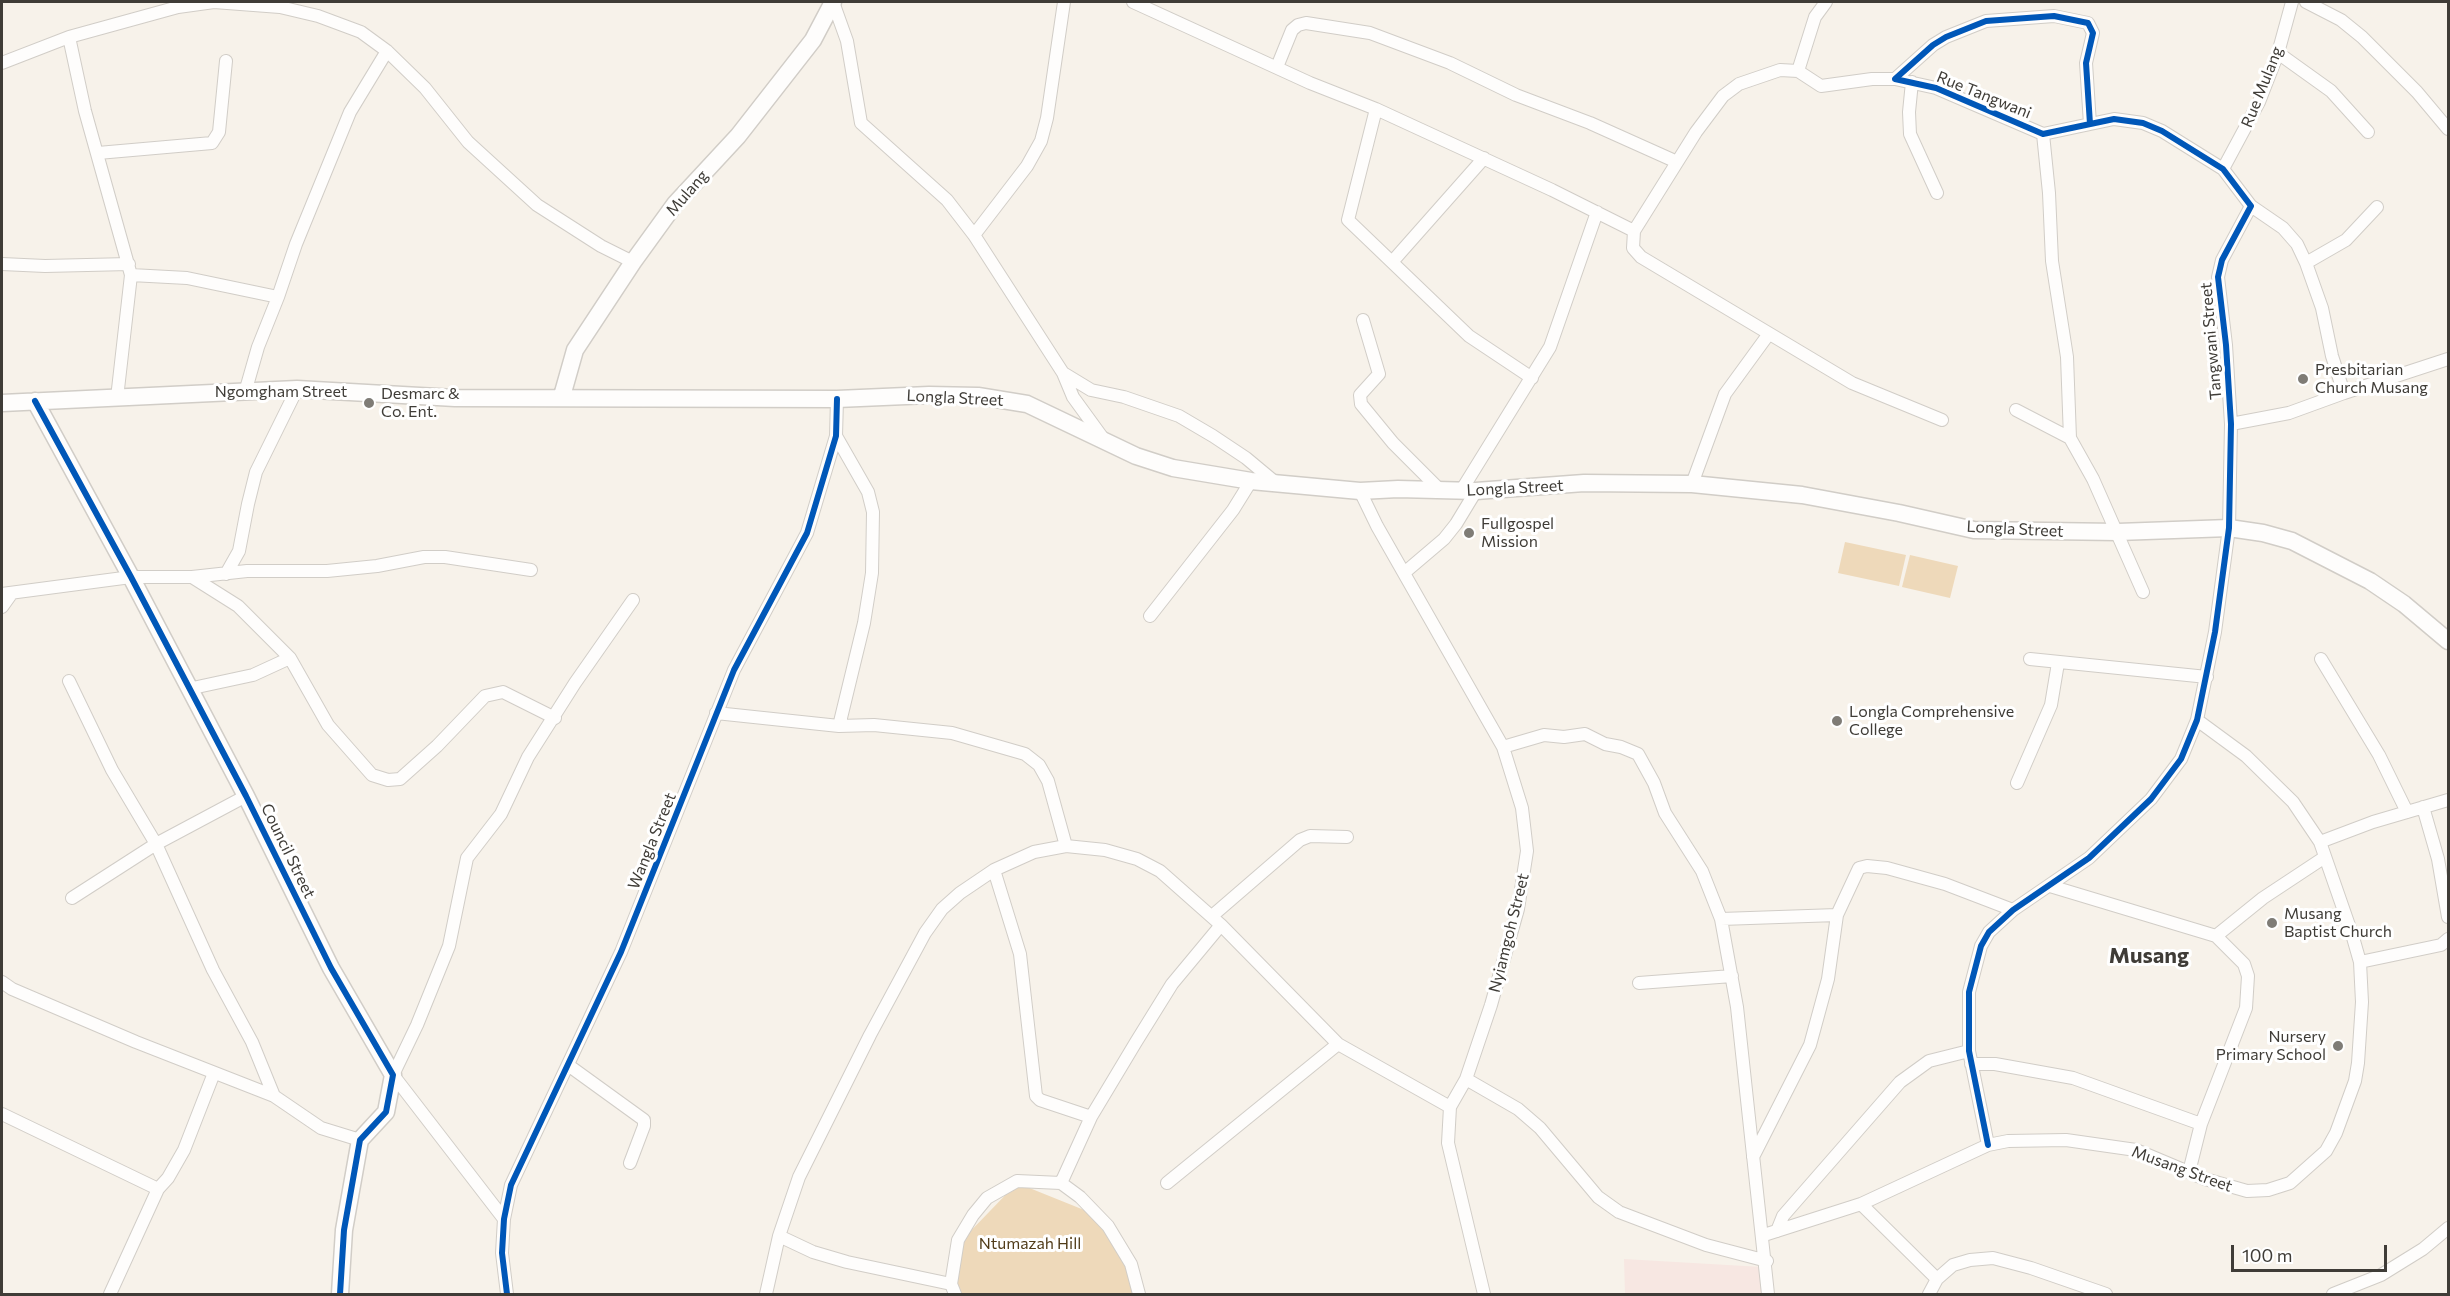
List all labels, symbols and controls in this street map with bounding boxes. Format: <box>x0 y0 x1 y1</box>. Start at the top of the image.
street label: Rue Mulang <box>2237 44 2287 130</box>
street label: Rue Tangwani <box>1934 67 2034 123</box>
street label: Mulang <box>662 166 712 220</box>
street label: Tangwani Street <box>2196 282 2226 400</box>
place label: Presbitarian Church Musang <box>2315 360 2428 398</box>
marker: Presbitarian Church Musang <box>2296 372 2310 386</box>
street label: Ngomgham Street <box>215 382 347 402</box>
place label: Desmarc & Co. Ent. <box>381 384 460 422</box>
street label: Longla Street <box>906 386 1004 410</box>
marker: Desmarc & Co. Ent. <box>362 396 376 410</box>
street label: Longla Street <box>1466 476 1564 500</box>
place label: Fullgospel Mission <box>1481 514 1554 552</box>
street label: Longla Street <box>1966 517 2064 541</box>
marker: Fullgospel Mission <box>1462 526 1476 540</box>
place label: Longla Comprehensive College <box>1849 702 2014 740</box>
marker: Longla Comprehensive College <box>1830 714 1844 728</box>
street label: Wangla Street <box>624 790 680 892</box>
street label: Council Street <box>257 801 319 901</box>
street label: Nyiamgoh Street <box>1485 871 1533 995</box>
place label: Musang Baptist Church <box>2284 904 2392 942</box>
marker: Musang Baptist Church <box>2265 916 2279 930</box>
district label: Musang <box>2109 943 2189 969</box>
place label: Nursery Primary School <box>2216 1027 2326 1065</box>
marker: Nursery Primary School <box>2331 1039 2345 1053</box>
street label: Musang Street <box>2129 1142 2235 1196</box>
scale bar <box>2234 1233 2390 1271</box>
park label: Ntumazah Hill <box>979 1234 1081 1254</box>
text: 100 m <box>2242 1244 2292 1266</box>

